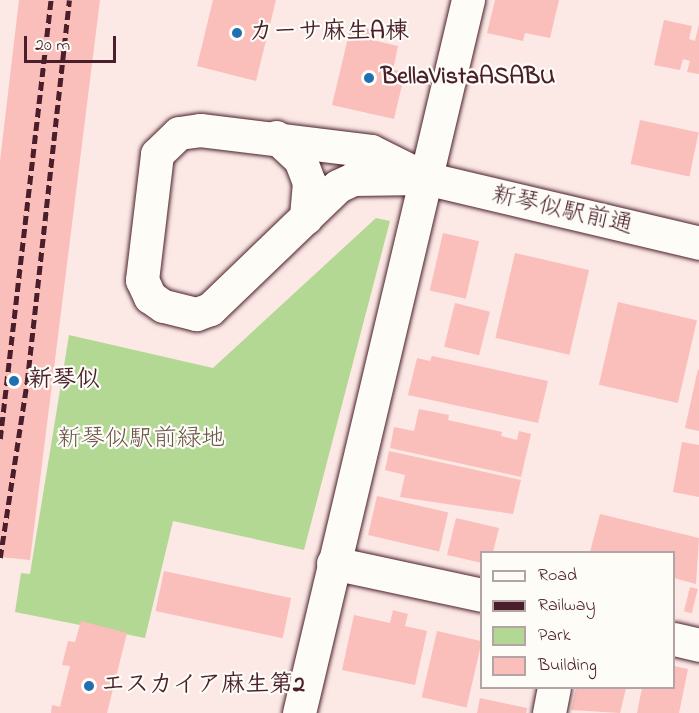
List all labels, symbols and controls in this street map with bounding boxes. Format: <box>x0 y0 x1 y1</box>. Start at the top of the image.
place label: カーサ麻生A棟 <box>249 19 408 47</box>
scale bar <box>27 24 118 62</box>
marker: カーサ麻生A棟 <box>230 26 244 40</box>
text: 20 m <box>35 33 70 59</box>
place label: BellaVistaASABU <box>381 64 555 92</box>
marker: BellaVistaASABU <box>362 71 376 85</box>
street label: 新琴似駅前通 <box>489 181 635 241</box>
place label: 新琴似 <box>28 367 100 395</box>
marker: 新琴似 <box>5 372 23 390</box>
park label: 新琴似駅前緑地 <box>57 426 225 454</box>
legend <box>480 551 675 689</box>
text: Road <box>538 563 577 589</box>
text: Railway <box>538 593 595 619</box>
text: Park <box>538 623 571 649</box>
text: Building <box>538 653 597 679</box>
place label: エスカイア麻生第2 <box>101 672 305 700</box>
marker: エスカイア麻生第2 <box>82 679 96 693</box>

